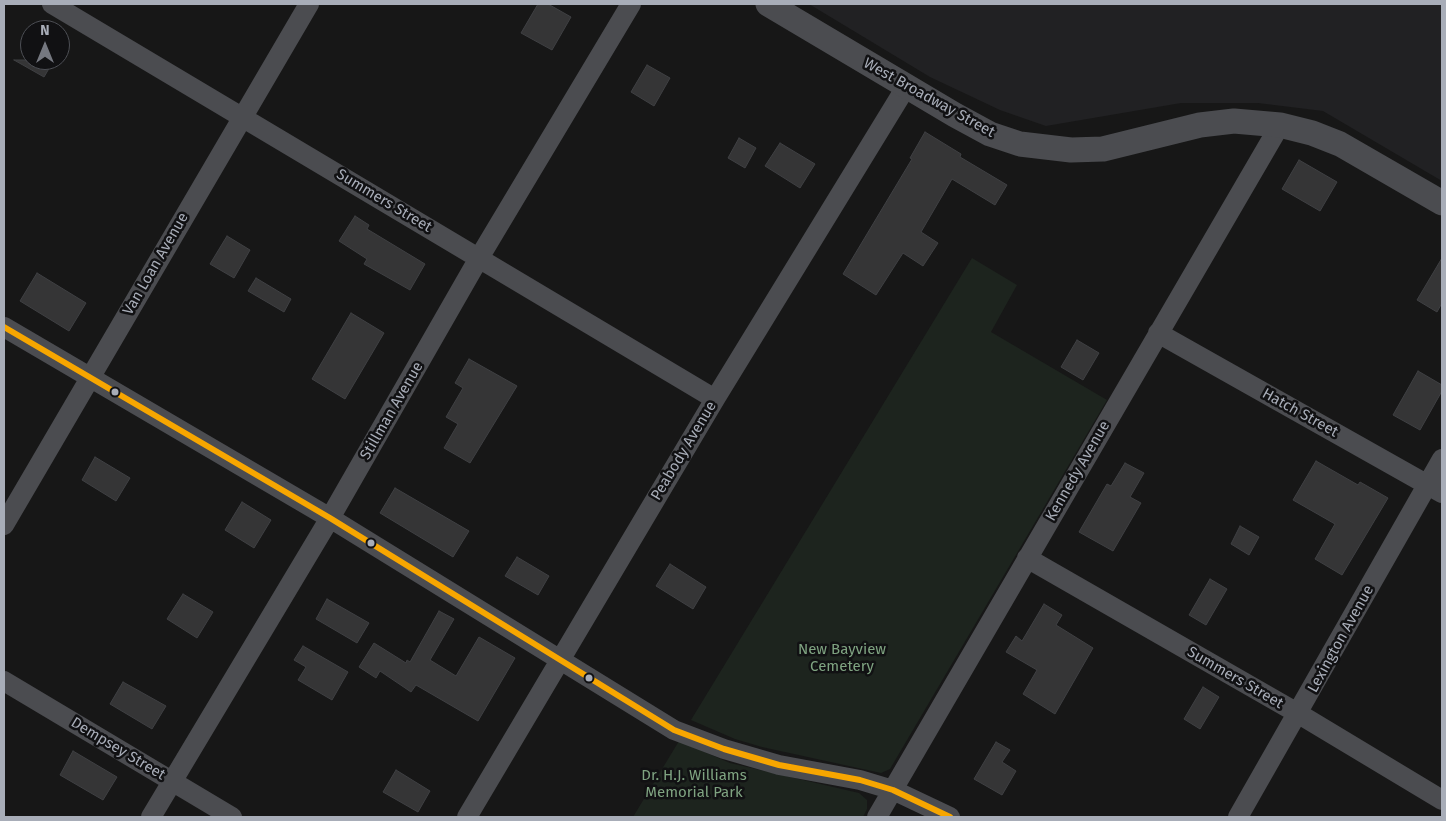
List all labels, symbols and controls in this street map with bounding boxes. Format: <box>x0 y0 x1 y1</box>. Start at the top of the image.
north arrow <box>20 20 70 70</box>
text: N <box>40 22 50 39</box>
street label: West Broadway Street <box>860 54 998 142</box>
street label: Summers Street <box>333 165 435 237</box>
street label: Van Loan Avenue <box>119 210 193 318</box>
street label: Stillman Avenue <box>357 359 427 463</box>
street label: Hatch Street <box>1259 385 1341 441</box>
unlabelled marker <box>110 387 120 397</box>
street label: Peabody Avenue <box>647 398 721 504</box>
street label: Kennedy Avenue <box>1042 418 1114 524</box>
unlabelled marker <box>366 538 376 548</box>
street label: Lexington Avenue <box>1304 582 1378 696</box>
park label: New Bayview Cemetery <box>798 641 886 676</box>
street label: Summers Street <box>1184 643 1286 713</box>
unlabelled marker <box>584 673 594 683</box>
street label: Dempsey Street <box>68 714 168 784</box>
park label: Dr. H.J. Williams Memorial Park <box>641 767 747 802</box>

